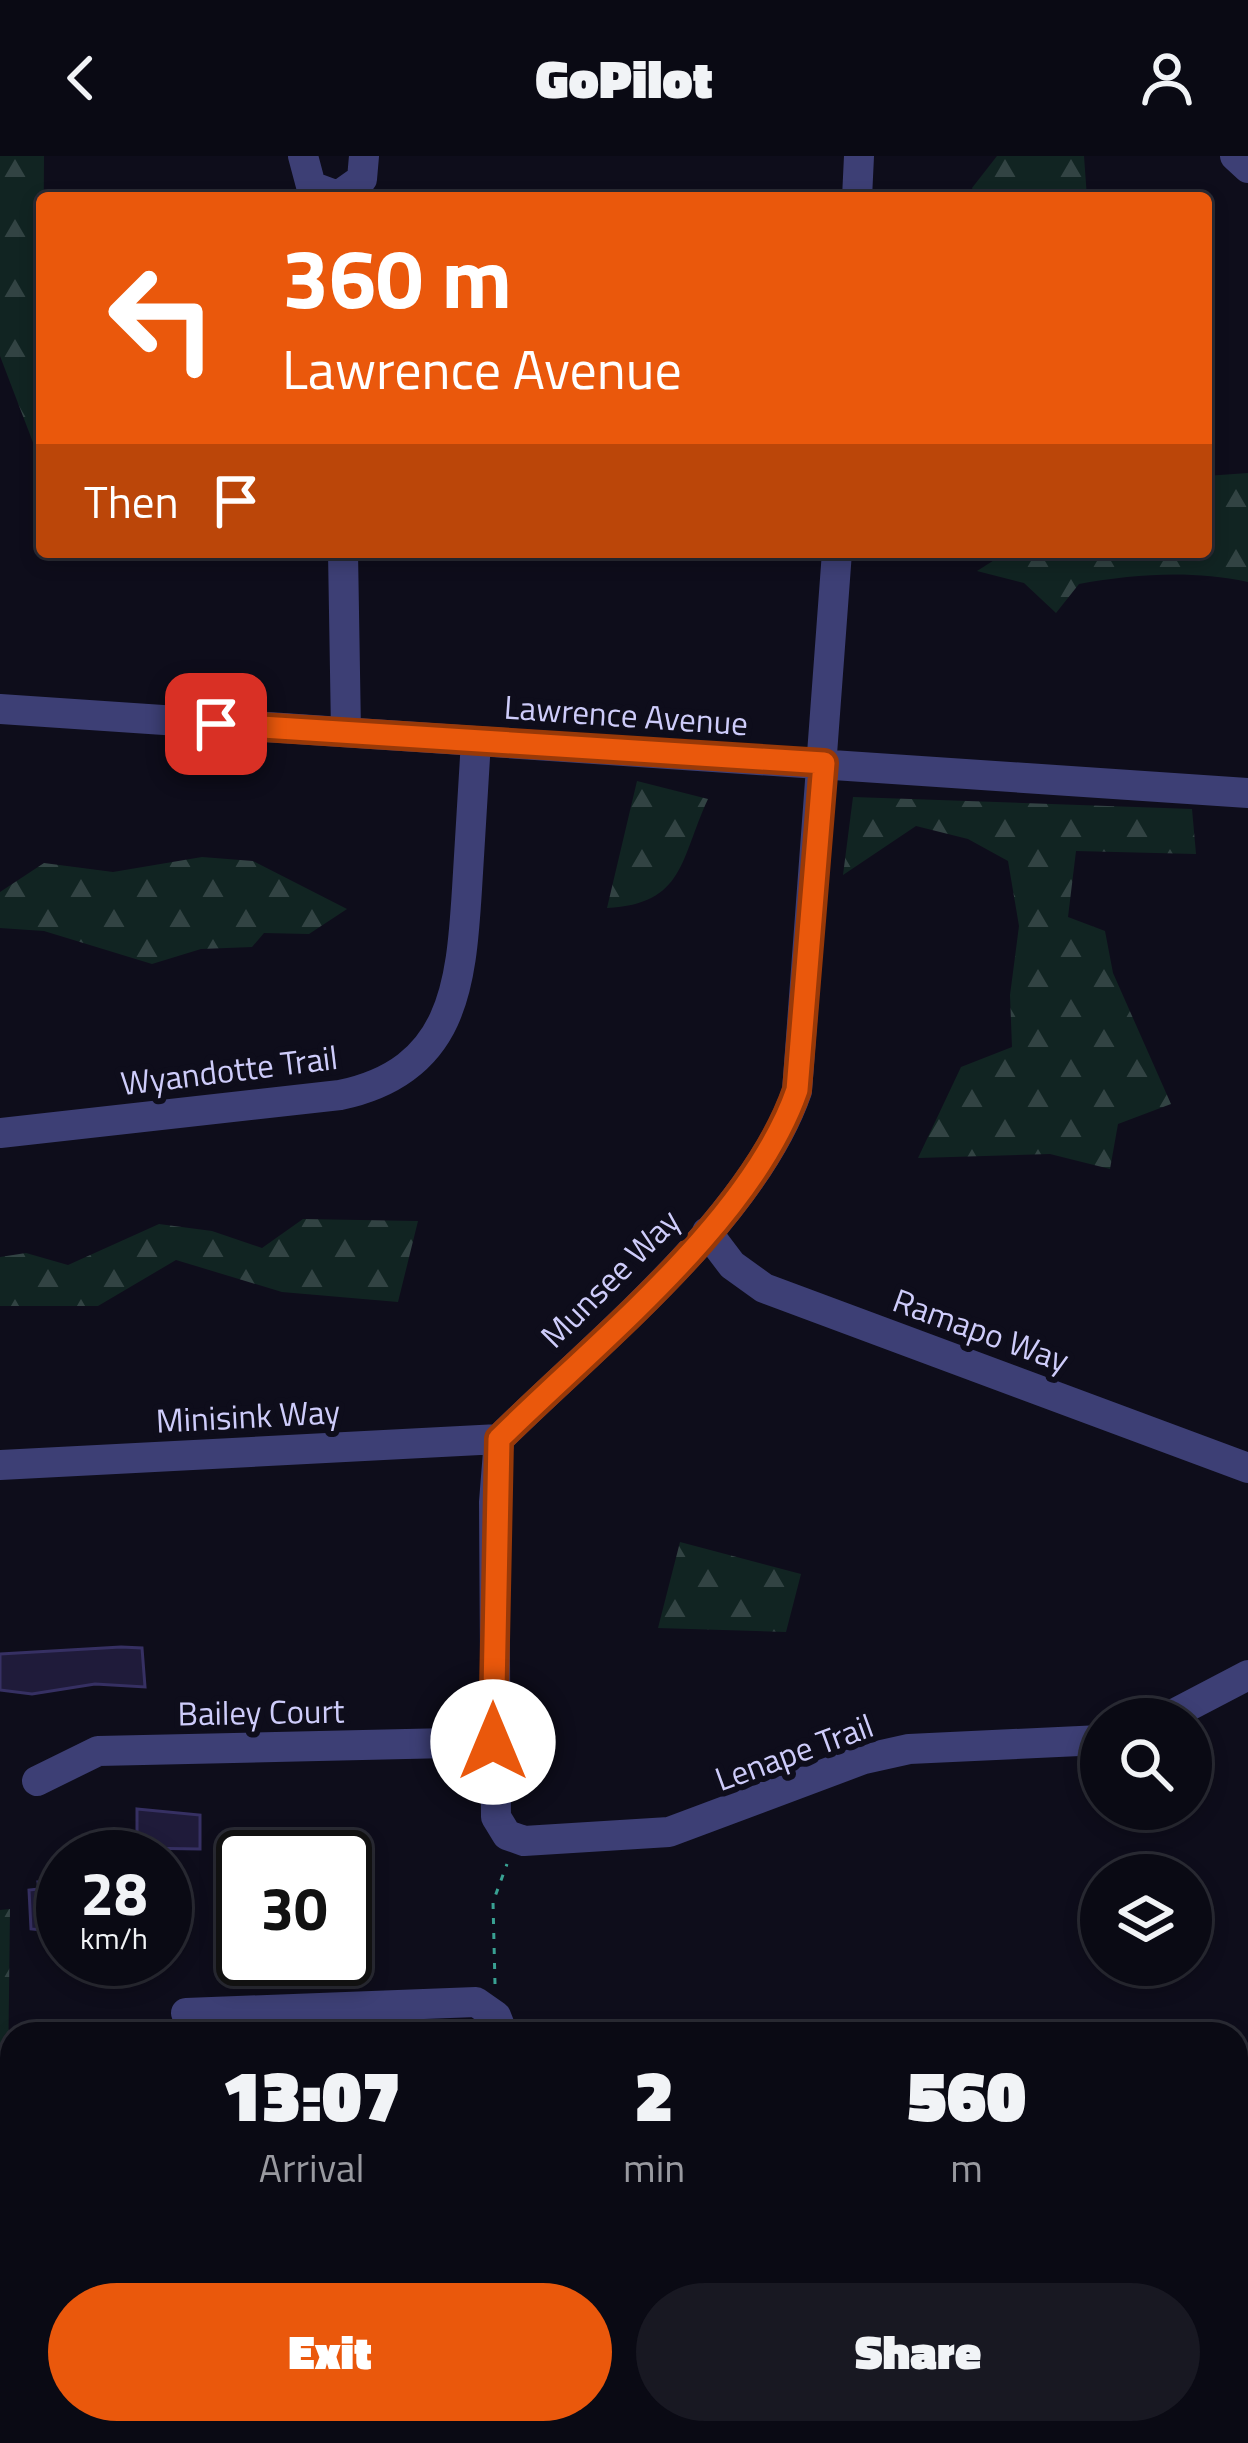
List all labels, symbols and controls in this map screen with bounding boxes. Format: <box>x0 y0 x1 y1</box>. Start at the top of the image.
text: GoPilot <box>535 37 713 119</box>
icon: back <box>48 45 114 111</box>
icon: person <box>1134 45 1200 111</box>
text: 360 m <box>282 213 512 341</box>
icon: left <box>84 240 240 396</box>
text: Lawrence Avenue <box>282 328 682 410</box>
text: Then <box>84 467 179 535</box>
icon: arrive <box>203 468 269 534</box>
pin <box>165 673 267 775</box>
street label: Lawrence Avenue <box>502 682 750 748</box>
icon: arrive <box>183 691 249 757</box>
street label: Wyandotte Trail <box>118 1032 340 1108</box>
street label: Munsee Way <box>529 1197 691 1359</box>
street label: Ramapo Way <box>886 1275 1076 1385</box>
street label: Minisink Way <box>155 1386 341 1446</box>
position arrow <box>430 1679 556 1805</box>
street label: Bailey Court <box>177 1686 345 1738</box>
map controls <box>1080 1698 1212 1986</box>
button: search <box>1080 1698 1212 1830</box>
street label: Lenape Trail <box>708 1700 880 1804</box>
speed limit sign: 30 <box>216 1830 372 1986</box>
text: 28 <box>80 1847 148 1938</box>
button: layers <box>1080 1854 1212 1986</box>
text: km/h <box>80 1915 148 1961</box>
text: 13:07 <box>222 2039 401 2149</box>
text: 2 <box>634 2039 674 2149</box>
text: 560 <box>907 2039 1026 2149</box>
text: Arrival <box>259 2138 364 2197</box>
text: min <box>623 2138 685 2197</box>
text: m <box>950 2138 983 2197</box>
button: Exit <box>48 2283 612 2421</box>
button: Share <box>636 2283 1200 2421</box>

